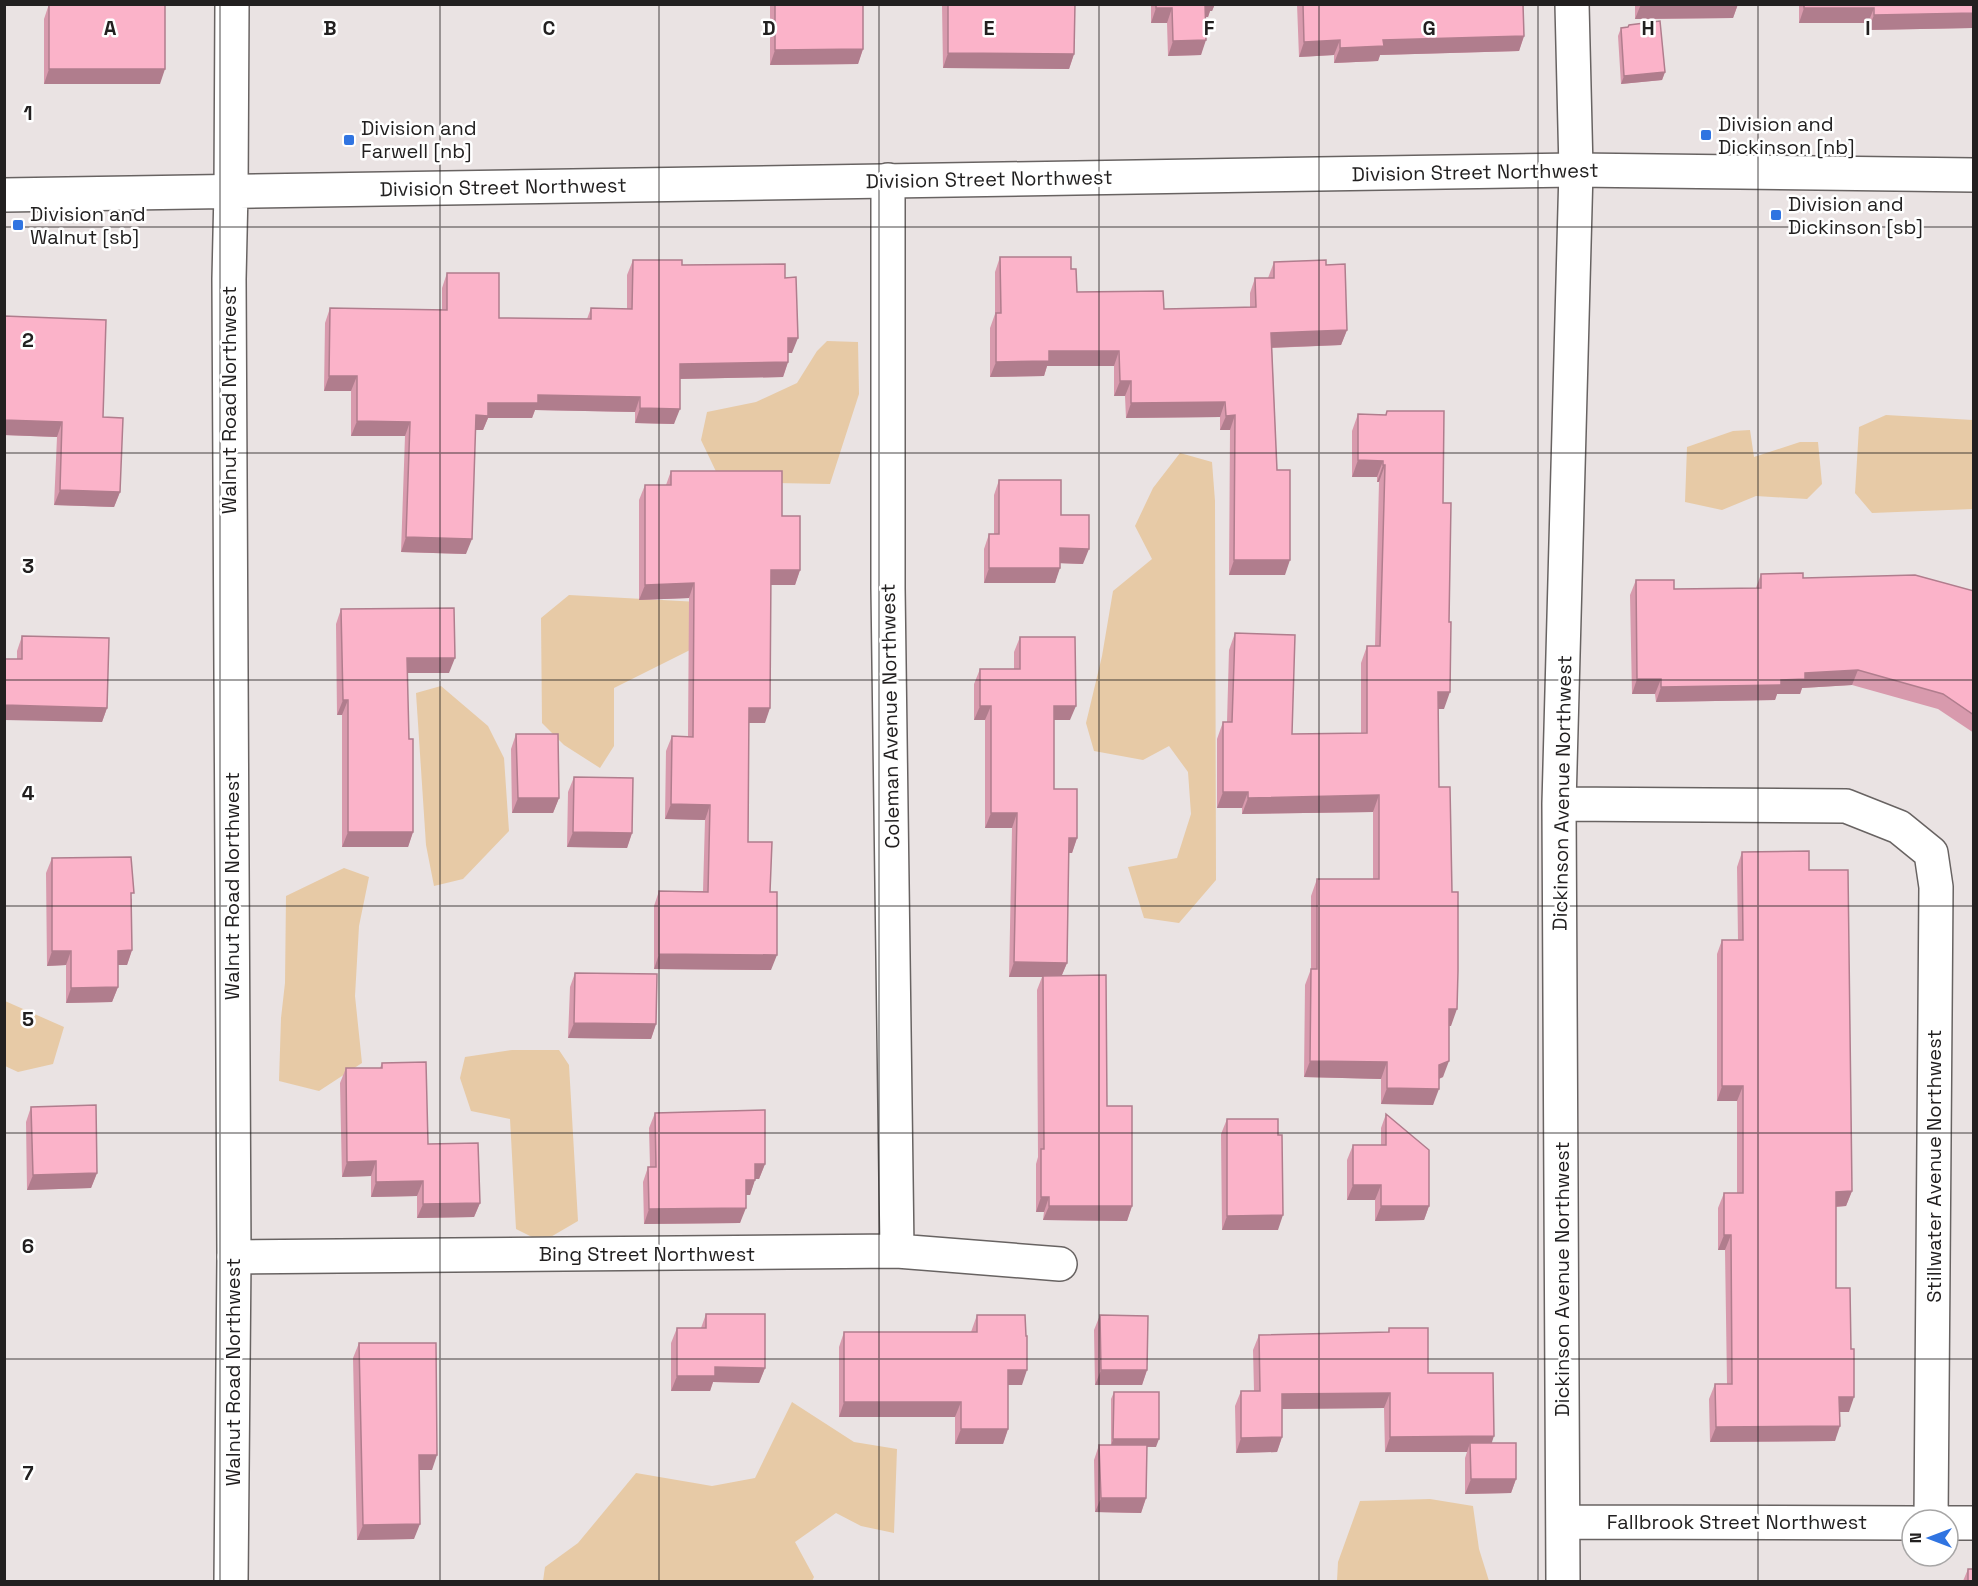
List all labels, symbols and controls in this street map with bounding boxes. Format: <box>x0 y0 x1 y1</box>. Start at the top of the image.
text: A <box>104 15 117 41</box>
text: B <box>323 15 337 41</box>
text: C <box>543 15 556 41</box>
text: D <box>762 15 776 41</box>
text: E <box>983 15 995 41</box>
text: F <box>1204 15 1215 41</box>
text: G <box>1422 15 1436 41</box>
text: H <box>1641 15 1655 41</box>
text: I <box>1865 15 1871 41</box>
text: 1 <box>23 100 33 126</box>
place label: Division and Dickinson [nb] <box>1718 111 1855 160</box>
place label: Division and Farwell [nb] <box>361 115 477 164</box>
marker: Division and Dickinson [nb] <box>1699 128 1713 142</box>
marker: Division and Farwell [nb] <box>342 133 356 147</box>
street label: Division Street Northwest <box>1351 157 1599 187</box>
street label: Division Street Northwest <box>865 164 1113 194</box>
street label: Division Street Northwest <box>379 172 627 202</box>
place label: Division and Dickinson [sb] <box>1788 191 1923 240</box>
place label: Division and Walnut [sb] <box>30 201 146 250</box>
marker: Division and Dickinson [sb] <box>1769 208 1783 222</box>
marker: Division and Walnut [sb] <box>11 218 25 232</box>
street label: Walnut Road Northwest <box>216 286 242 514</box>
text: 2 <box>22 327 34 353</box>
text: 3 <box>22 553 34 579</box>
street label: Coleman Avenue Northwest <box>875 583 905 849</box>
street label: Dickinson Avenue Northwest <box>1547 655 1577 931</box>
street label: Walnut Road Northwest <box>219 772 245 1000</box>
text: 4 <box>22 780 35 806</box>
text: 5 <box>22 1006 34 1032</box>
street label: Stillwater Avenue Northwest <box>1921 1029 1947 1303</box>
street label: Dickinson Avenue Northwest <box>1549 1141 1575 1417</box>
text: 6 <box>22 1233 34 1259</box>
street label: Bing Street Northwest <box>539 1241 755 1267</box>
street label: Walnut Road Northwest <box>220 1258 246 1486</box>
text: 7 <box>22 1460 34 1486</box>
north arrow <box>1900 1508 1960 1568</box>
street label: Fallbrook Street Northwest <box>1607 1509 1867 1535</box>
text: N <box>1905 1533 1926 1543</box>

